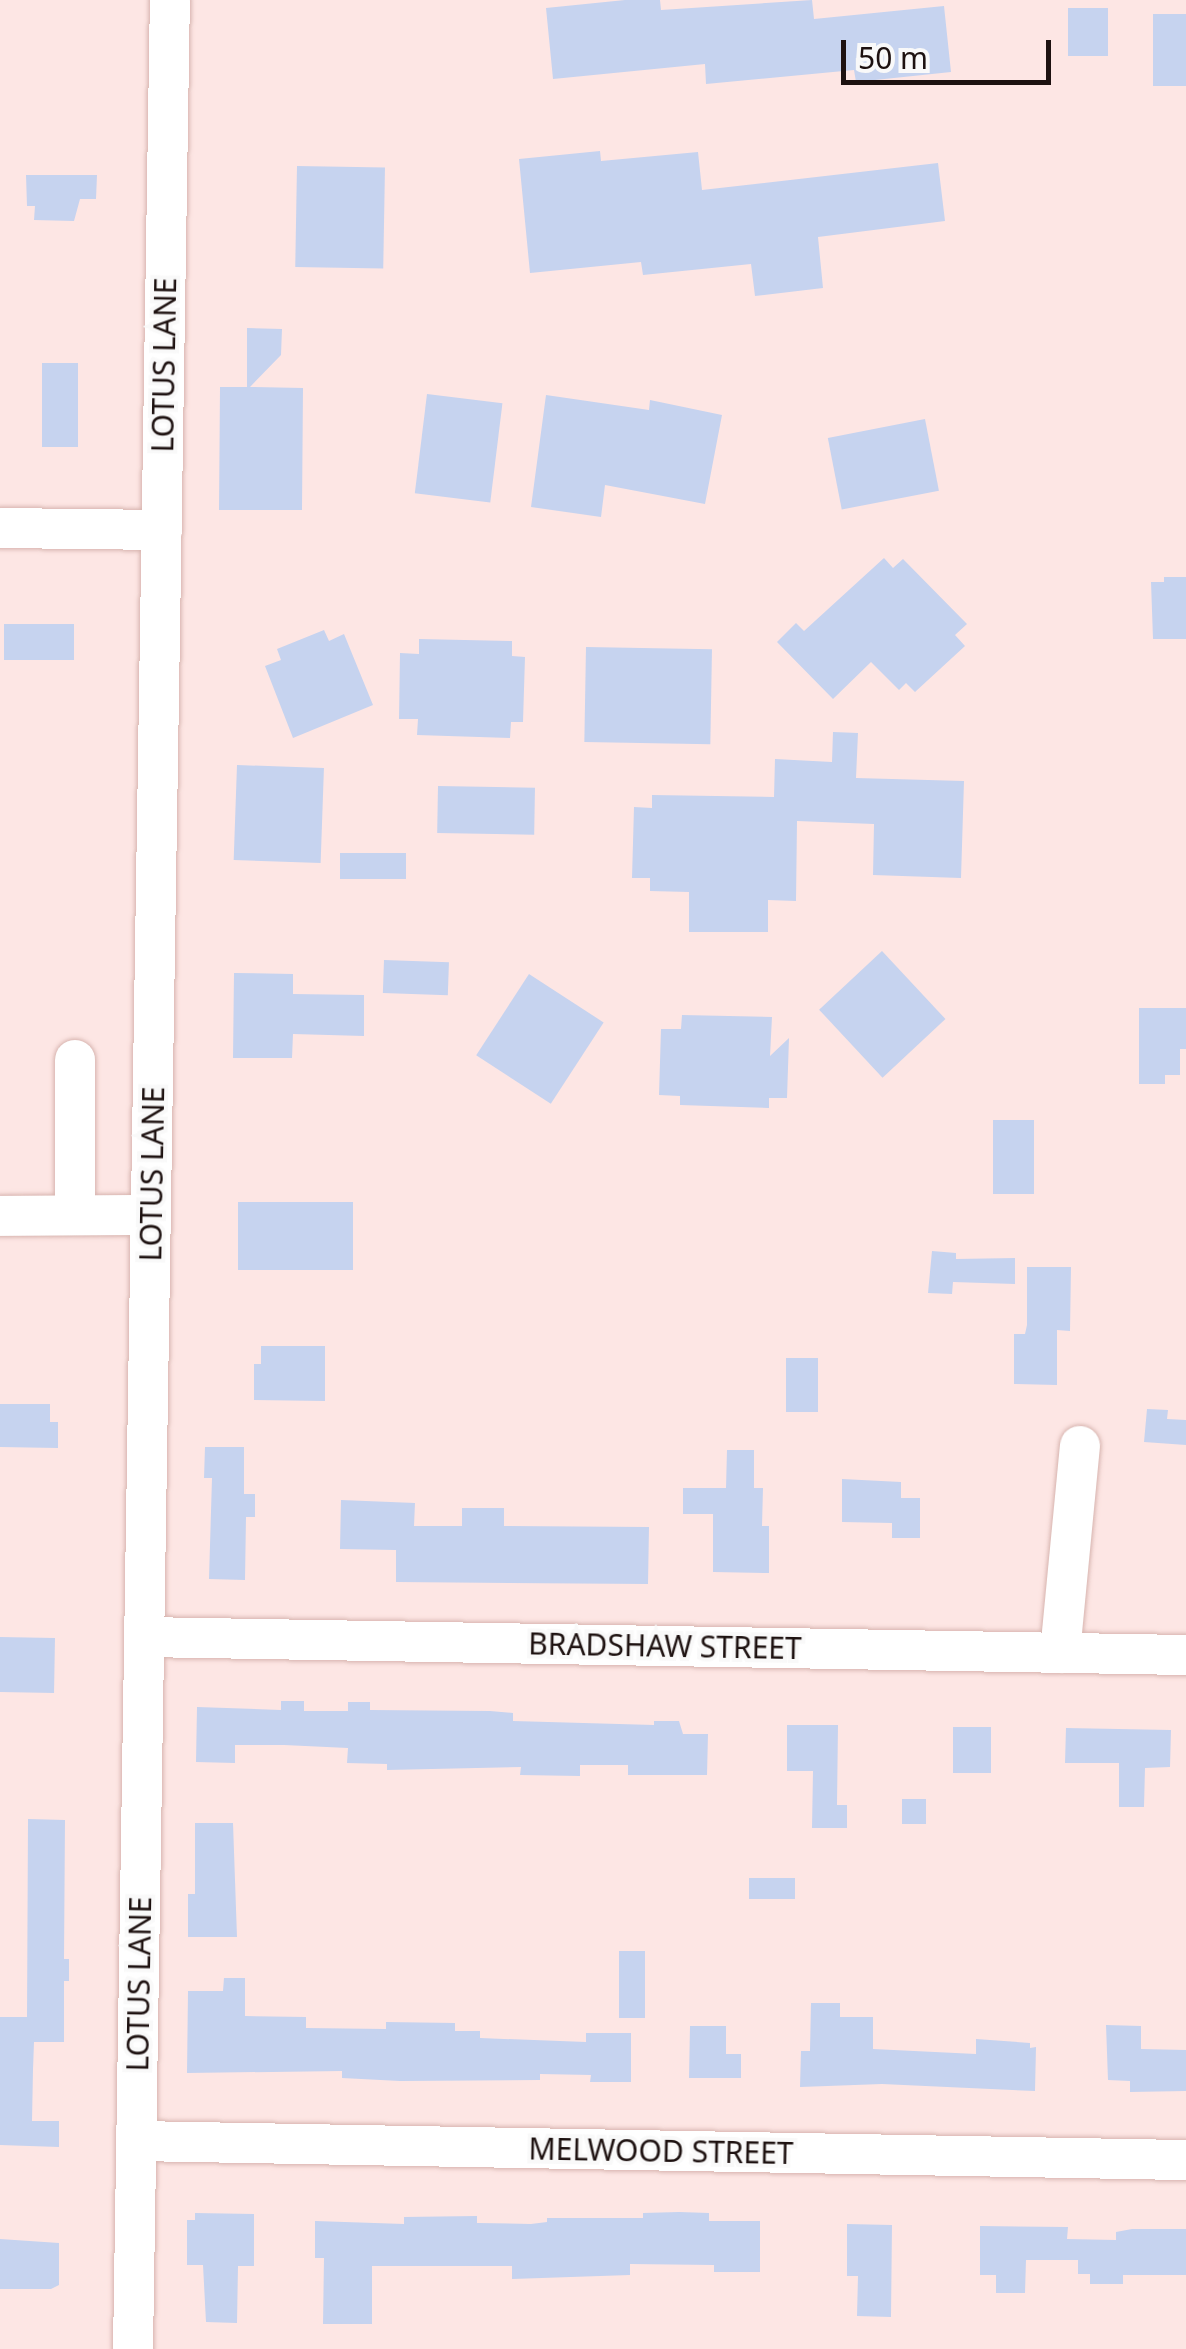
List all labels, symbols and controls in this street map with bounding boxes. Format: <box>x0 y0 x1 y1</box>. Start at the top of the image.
scale bar <box>846 20 1056 82</box>
text: 50 m <box>858 37 928 78</box>
street label: LOTUS LANE <box>144 277 184 453</box>
street label: LOTUS LANE <box>132 1086 172 1262</box>
street label: BRADSHAW STREET <box>528 1626 802 1666</box>
street label: LOTUS LANE <box>119 1896 159 2072</box>
street label: MELWOOD STREET <box>528 2131 794 2171</box>

